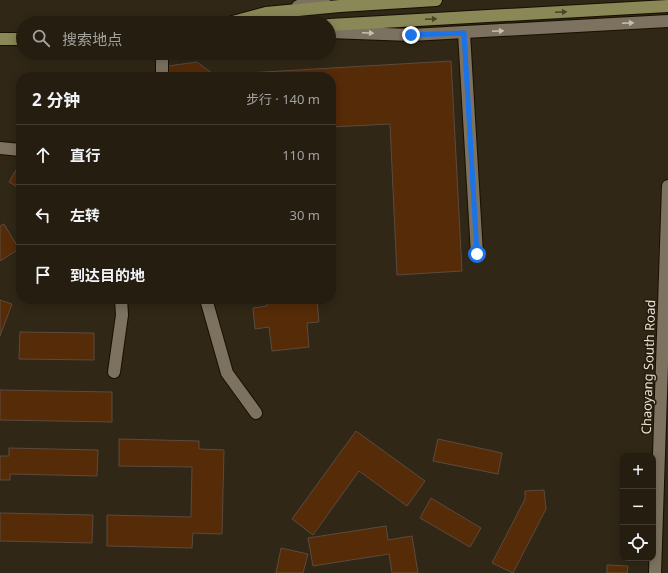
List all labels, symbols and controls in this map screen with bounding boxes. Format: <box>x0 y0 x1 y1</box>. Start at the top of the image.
one-way arrow <box>555 9 567 16</box>
search box <box>16 16 336 60</box>
one-way arrow <box>425 16 437 23</box>
one-way arrow <box>622 20 635 26</box>
route end <box>402 26 420 44</box>
icon: search <box>30 27 52 49</box>
one-way arrow <box>492 27 504 34</box>
text: 搜索地点 <box>62 29 122 49</box>
one-way arrow <box>362 30 374 37</box>
text: 2 分钟 <box>32 88 80 111</box>
text: 步行 · 140 m <box>246 90 320 108</box>
icon: ahead <box>32 144 54 166</box>
text: 直行 <box>70 145 100 165</box>
text: 110 m <box>282 146 320 164</box>
icon: left <box>32 204 54 226</box>
text: 左转 <box>70 205 100 225</box>
text: 30 m <box>290 206 320 224</box>
route start <box>468 245 486 263</box>
icon: arrive <box>32 264 54 286</box>
text: 到达目的地 <box>70 265 145 285</box>
street label: Chaoyang South Road <box>637 299 659 435</box>
map controls <box>620 453 656 561</box>
button: + <box>620 453 656 489</box>
button: − <box>620 489 656 525</box>
button: locate <box>620 525 656 561</box>

